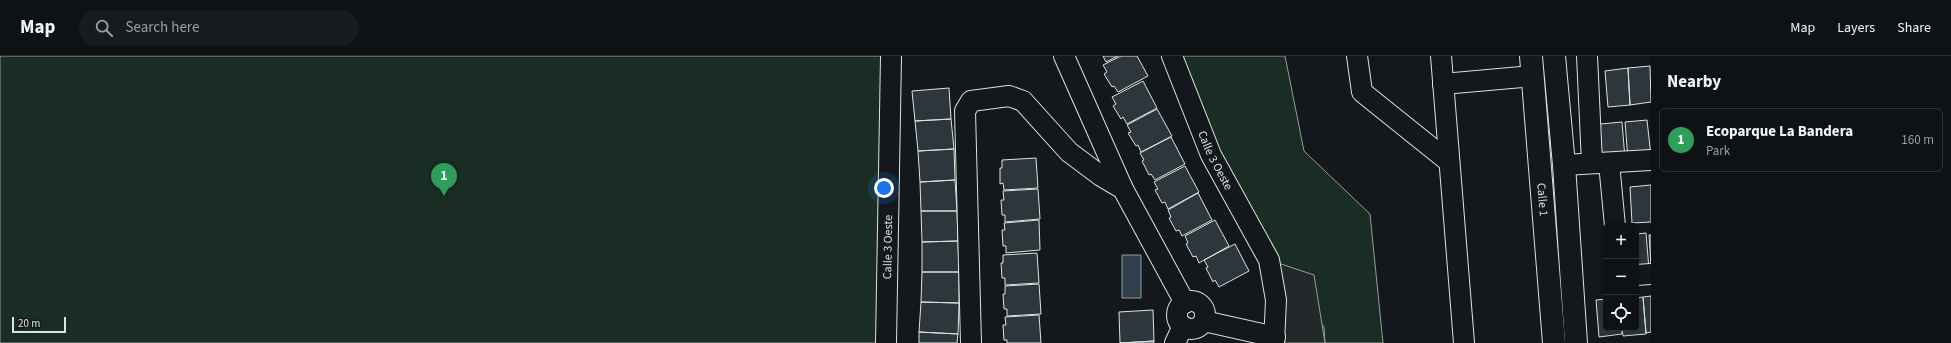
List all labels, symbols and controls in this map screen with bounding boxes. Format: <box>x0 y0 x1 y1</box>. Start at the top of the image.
search box <box>79 10 359 46</box>
text: Map <box>20 14 55 41</box>
icon: search <box>93 17 115 39</box>
text: Search here <box>125 17 199 38</box>
text: Map <box>1790 18 1815 38</box>
text: Layers <box>1837 18 1875 38</box>
text: Share <box>1897 18 1931 38</box>
text: Nearby <box>1667 70 1721 94</box>
text: Ecoparque La Bandera <box>1706 121 1853 142</box>
street label: Calle 3 Oeste <box>1193 128 1237 193</box>
text: 1 <box>1678 131 1684 149</box>
text: 160 m <box>1901 131 1934 149</box>
text: Park <box>1706 142 1730 160</box>
pin: 1 <box>431 163 457 196</box>
your location <box>874 178 894 198</box>
street label: Calle 1 <box>1532 182 1552 217</box>
street label: Calle 3 Oeste <box>879 215 897 279</box>
map controls <box>1603 223 1639 331</box>
button: + <box>1603 223 1639 259</box>
button: − <box>1603 259 1639 295</box>
button: locate <box>1603 295 1639 331</box>
scale bar <box>12 315 66 334</box>
text: 20 m <box>18 316 40 331</box>

